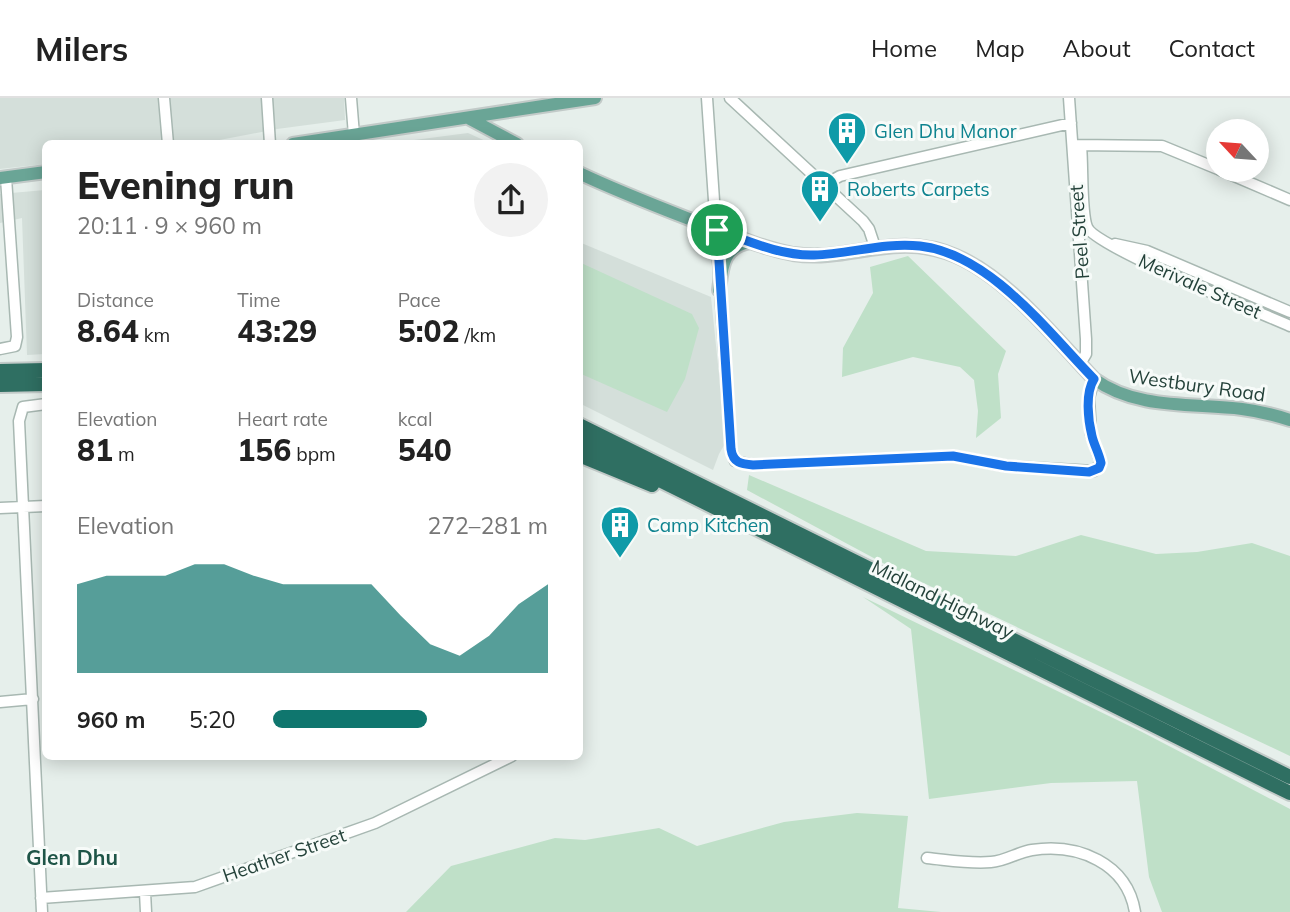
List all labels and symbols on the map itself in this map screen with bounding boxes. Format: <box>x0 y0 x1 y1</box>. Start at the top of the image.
building icon: Glen Dhu Manor <box>826 110 868 165</box>
place label: Glen Dhu Manor <box>874 119 1017 143</box>
north arrow <box>1206 119 1269 182</box>
building icon: Roberts Carpets <box>799 168 841 223</box>
place label: Roberts Carpets <box>847 177 990 201</box>
street label: Peel Street <box>1064 184 1094 280</box>
pin <box>687 200 747 260</box>
street label: Merivale Street <box>1135 248 1265 324</box>
street label: Westbury Road <box>1127 364 1267 406</box>
building icon: Camp Kitchen <box>599 504 641 559</box>
place label: Camp Kitchen <box>647 513 769 537</box>
street label: Midland Highway <box>868 554 1018 644</box>
street label: Heather Street <box>219 823 349 887</box>
district label: Glen Dhu <box>26 844 118 870</box>

